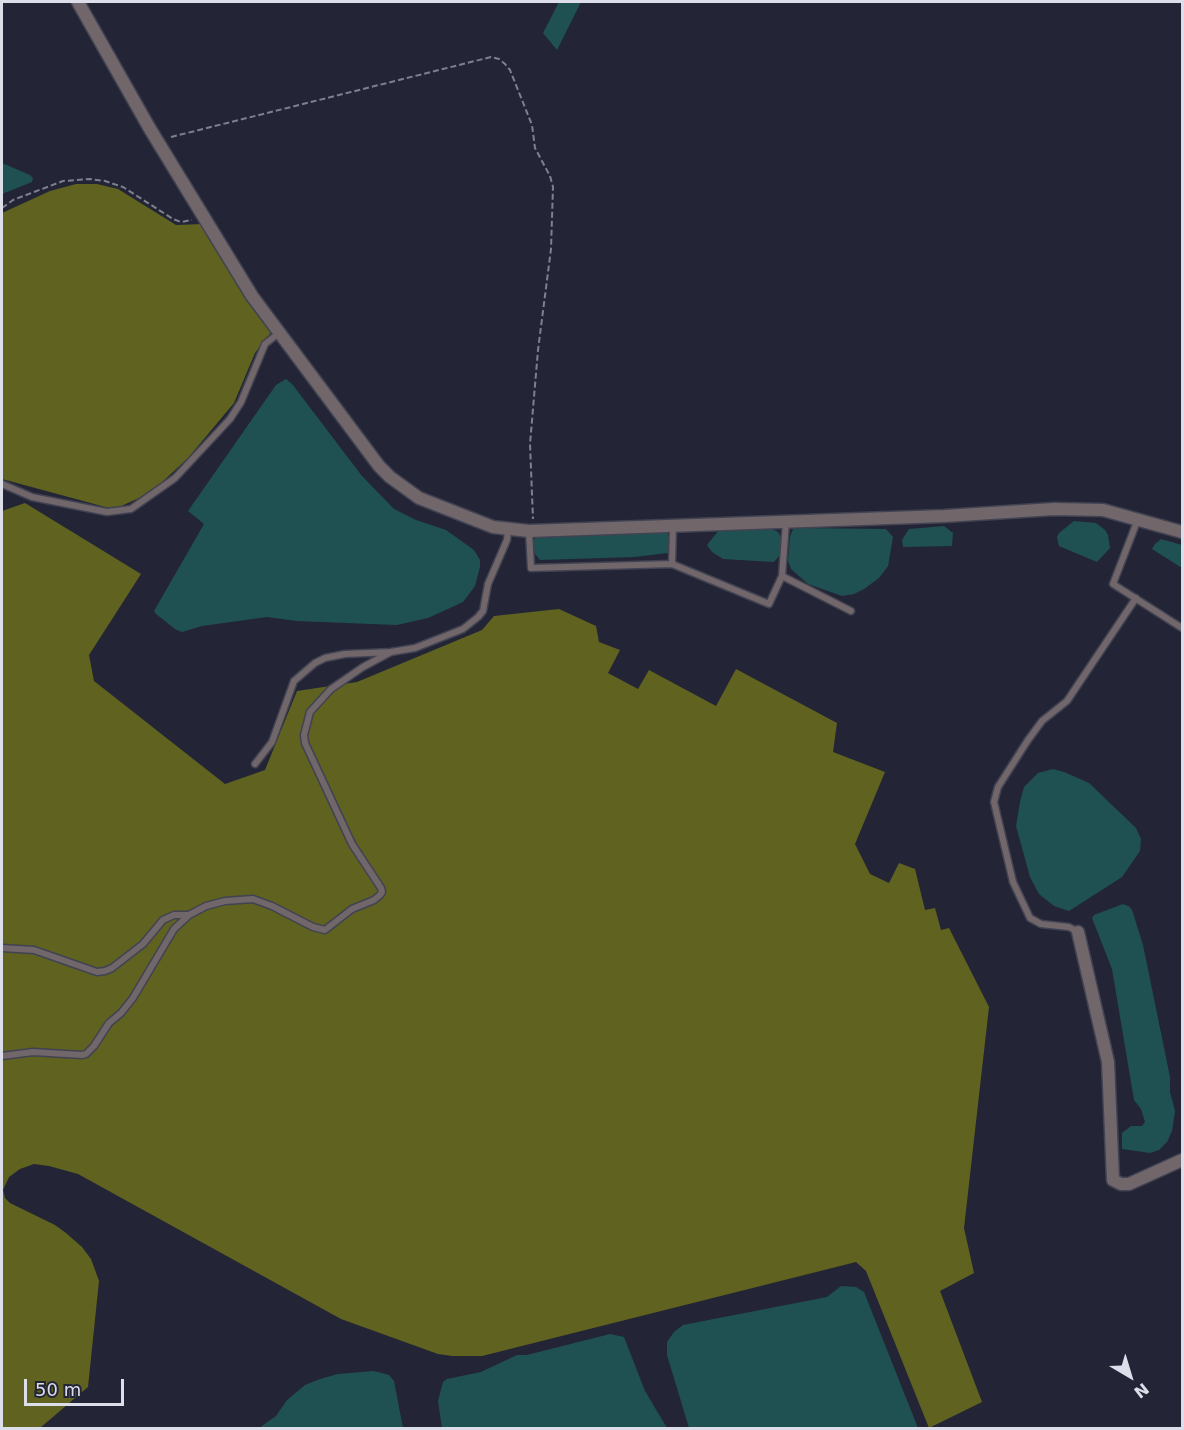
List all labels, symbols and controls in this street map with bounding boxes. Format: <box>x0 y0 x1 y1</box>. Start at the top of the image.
north arrow <box>1100 1346 1160 1406</box>
scale bar <box>27 1367 128 1405</box>
text: 50 m <box>35 1379 81 1400</box>
text: N <box>1130 1379 1153 1402</box>

